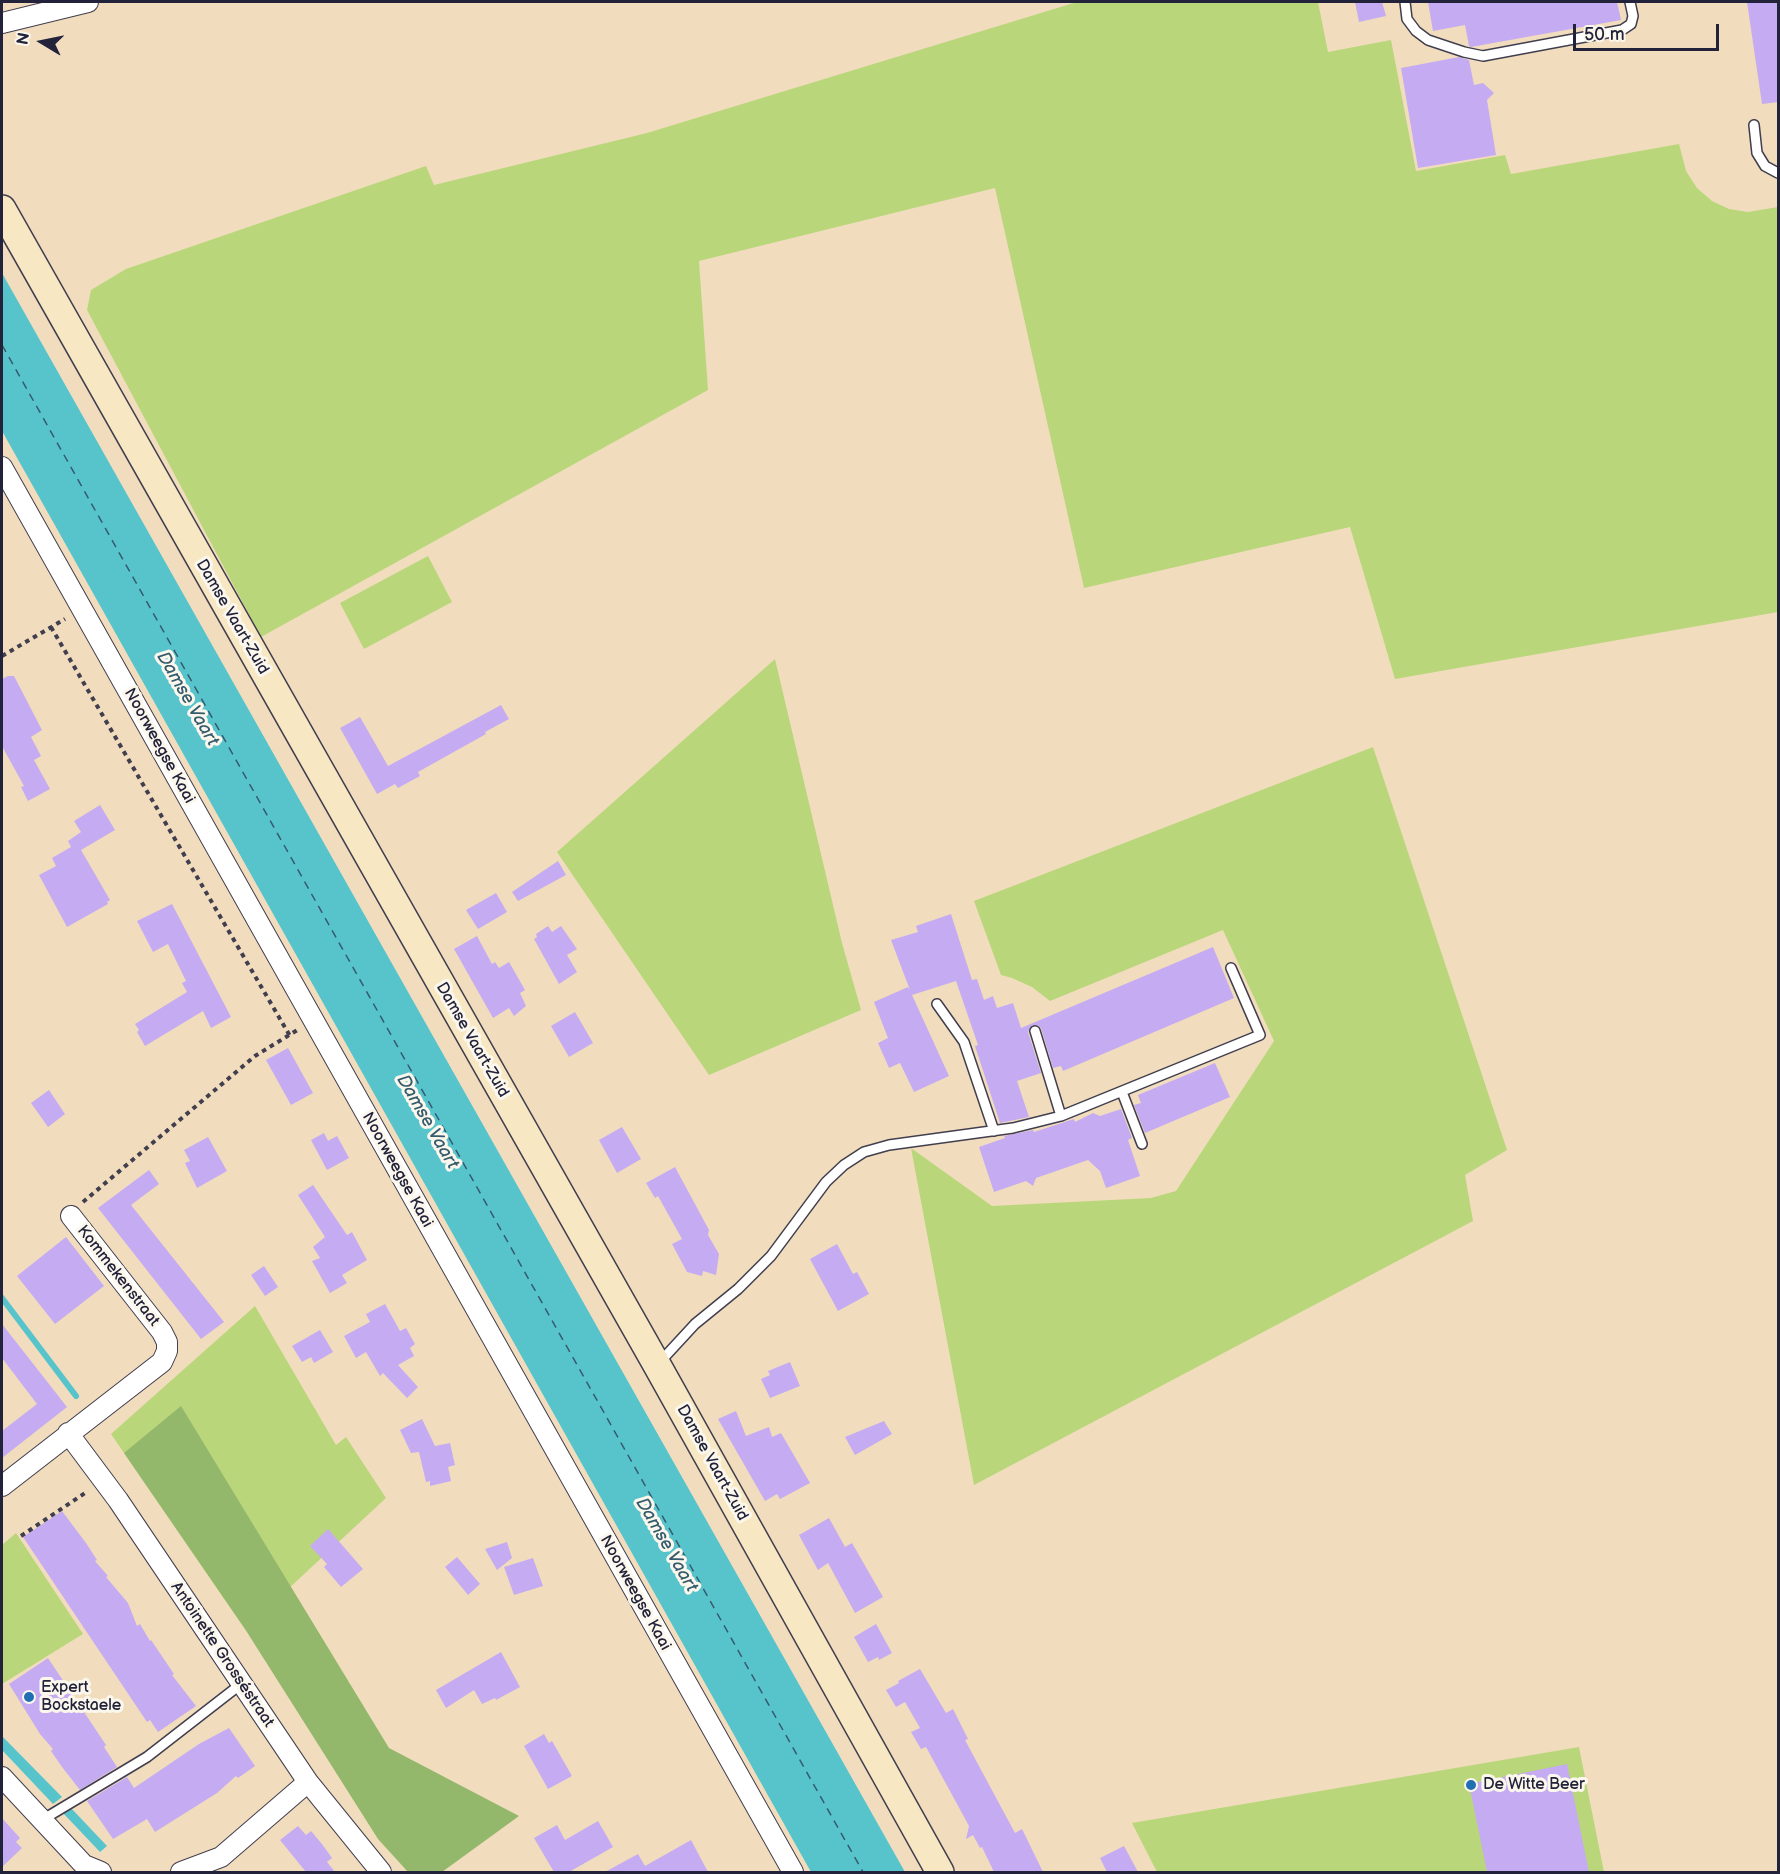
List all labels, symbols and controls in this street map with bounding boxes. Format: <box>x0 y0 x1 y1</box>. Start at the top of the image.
north arrow <box>12 12 72 72</box>
scale bar <box>1576 12 1722 50</box>
text: 50 m <box>1584 24 1625 45</box>
text: N <box>13 31 34 46</box>
street label: Damse Vaart-Zuid <box>191 556 273 678</box>
water label: Damse Vaart <box>151 648 223 750</box>
street label: Noorweegse Kaai <box>119 685 199 807</box>
street label: Damse Vaart-Zuid <box>431 979 513 1101</box>
water label: Damse Vaart <box>391 1071 463 1173</box>
street label: Noorweegse Kaai <box>357 1109 437 1231</box>
street label: Kommekenstraat <box>73 1222 163 1330</box>
street label: Damse Vaart-Zuid <box>672 1402 752 1524</box>
water label: Damse Vaart <box>630 1494 702 1596</box>
street label: Noorweegse Kaai <box>595 1532 675 1654</box>
street label: Antoinette Grosséstraat <box>166 1579 278 1731</box>
place label: Expert Bockstaele <box>41 1678 121 1716</box>
marker: Expert Bockstaele <box>22 1690 36 1704</box>
place label: De Witte Beer <box>1483 1775 1585 1795</box>
marker: De Witte Beer <box>1464 1778 1478 1792</box>

